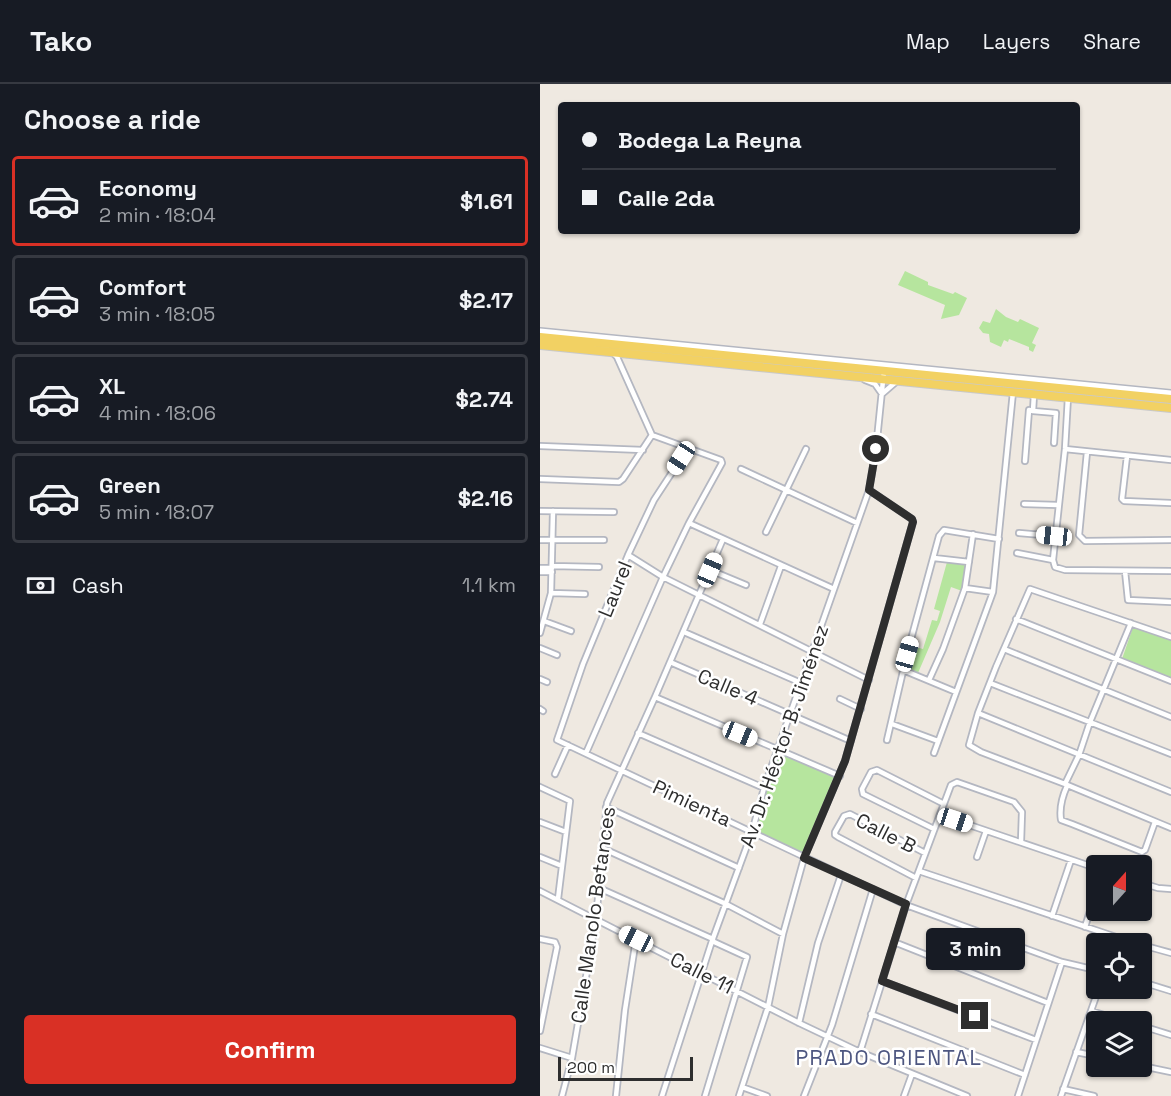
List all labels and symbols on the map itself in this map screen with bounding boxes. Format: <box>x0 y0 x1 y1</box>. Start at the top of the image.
route start <box>862 435 889 462</box>
car <box>664 438 698 478</box>
car <box>1035 525 1073 547</box>
car <box>695 550 725 590</box>
street label: Laurel <box>592 557 638 621</box>
street label: Av. Dr. Héctor B. Jiménez <box>734 621 834 851</box>
car <box>893 634 921 674</box>
street label: Calle 4 <box>694 663 762 711</box>
car <box>720 719 760 749</box>
street label: Pimienta <box>649 774 735 832</box>
street label: Calle Manolo Betances <box>565 805 621 1025</box>
car <box>935 806 975 834</box>
street label: Calle B <box>851 807 921 859</box>
north arrow <box>1086 855 1152 921</box>
car <box>616 923 656 955</box>
callout: 3 min <box>926 929 1024 971</box>
street label: Calle 11 <box>666 946 738 1000</box>
route end <box>961 1002 988 1029</box>
district label: PRADO ORIENTAL <box>795 1044 983 1071</box>
scale bar <box>558 1054 693 1082</box>

